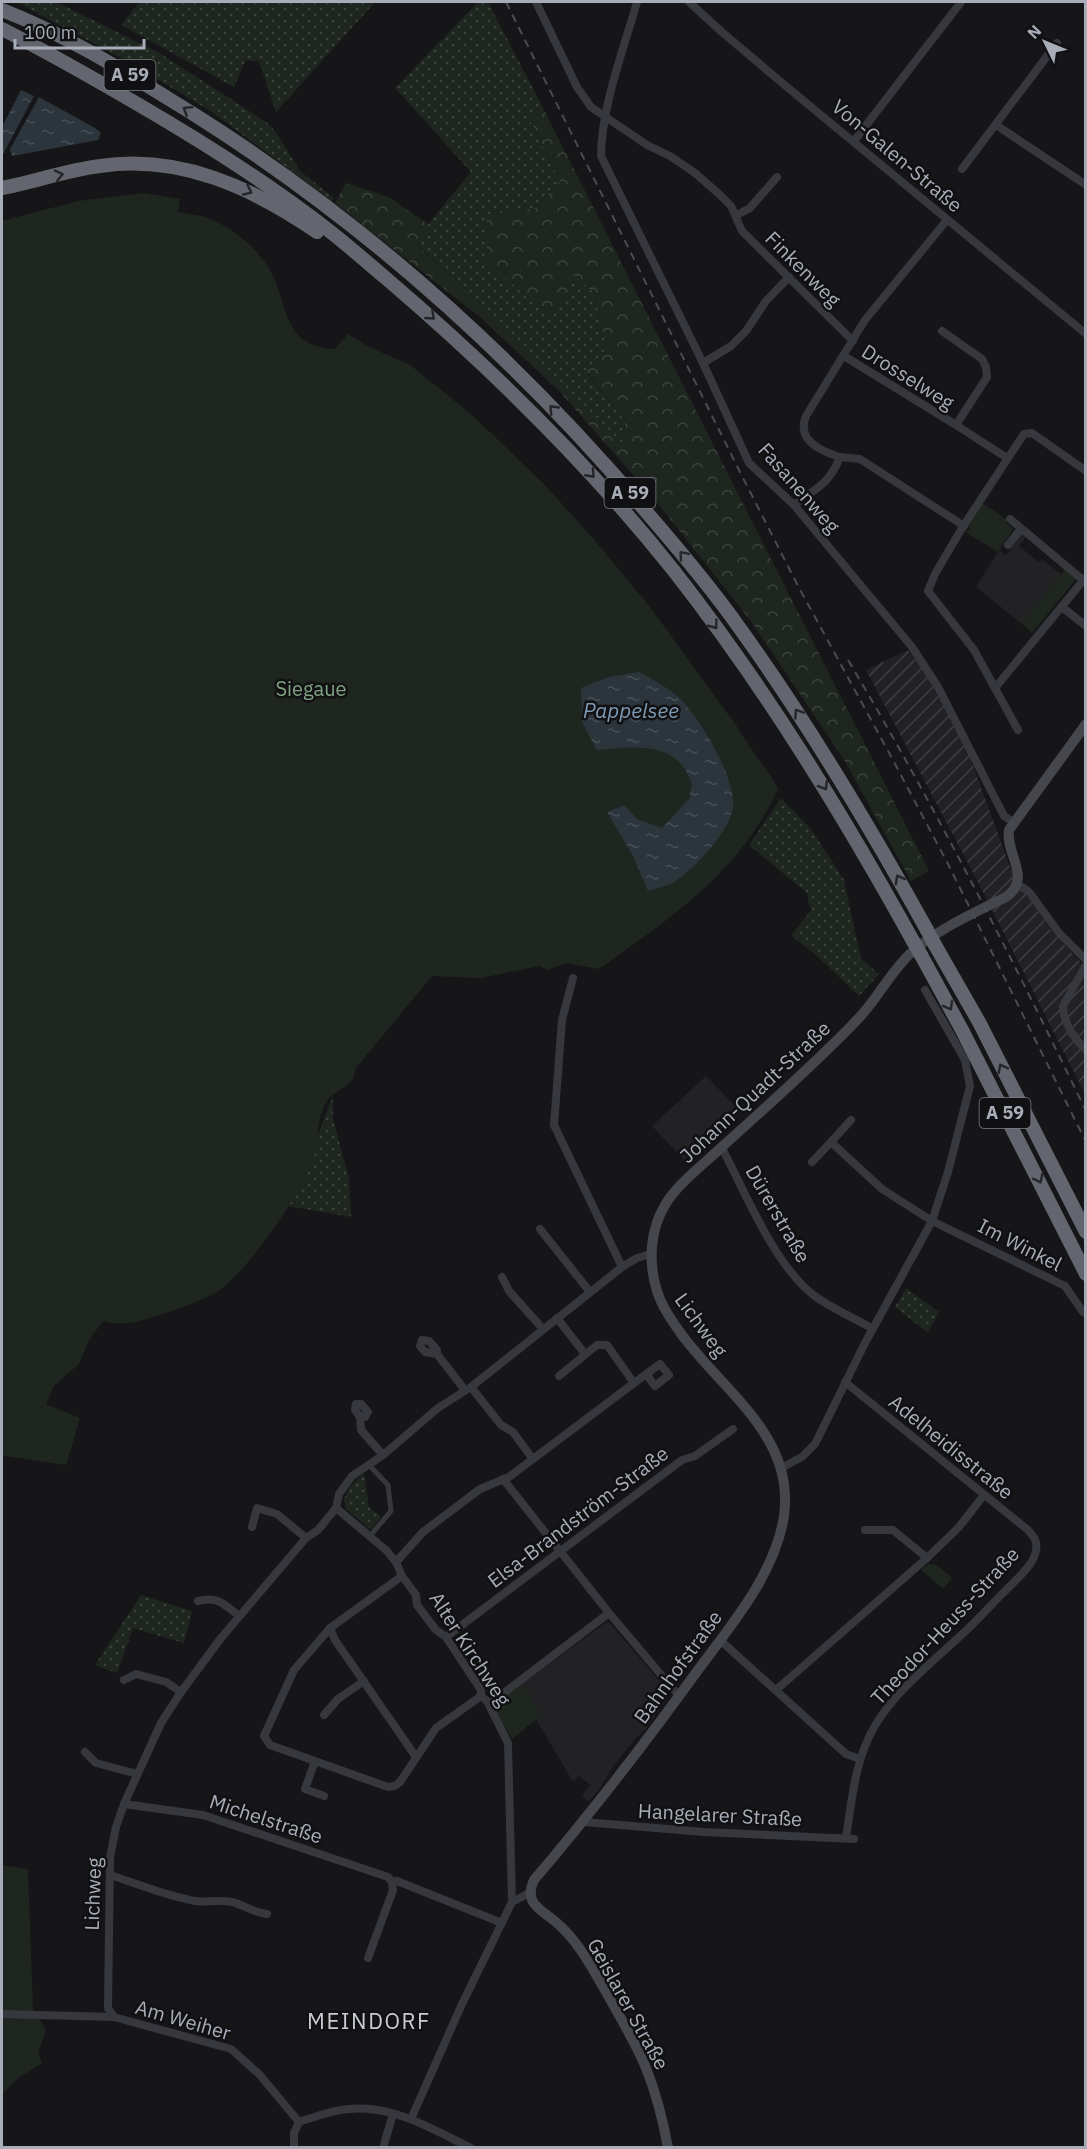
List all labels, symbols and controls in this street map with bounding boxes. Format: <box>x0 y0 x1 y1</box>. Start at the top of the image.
scale bar <box>15 12 144 50</box>
north arrow <box>1015 12 1075 72</box>
text: 100 m <box>24 21 76 44</box>
text: N <box>1023 21 1045 43</box>
road number: A 59 <box>104 60 156 90</box>
street label: Von-Galen-Straße <box>826 93 968 218</box>
one-way arrow <box>182 107 193 118</box>
one-way arrow <box>53 169 63 182</box>
one-way arrow <box>241 184 252 196</box>
street label: Finkenweg <box>760 225 847 313</box>
one-way arrow <box>424 309 435 320</box>
street label: Drosselweg <box>857 337 960 416</box>
one-way arrow <box>550 406 561 417</box>
street label: Fasanenweg <box>752 437 847 539</box>
one-way arrow <box>584 467 595 478</box>
road number: A 59 <box>604 478 656 508</box>
one-way arrow <box>679 551 690 562</box>
one-way arrow <box>707 618 718 629</box>
park label: Siegaue <box>275 675 347 702</box>
water label: Pappelsee <box>583 696 679 724</box>
one-way arrow <box>794 708 805 719</box>
one-way arrow <box>816 780 828 790</box>
one-way arrow <box>895 875 906 885</box>
one-way arrow <box>942 1000 953 1010</box>
street label: Johann-Quadt-Straße <box>673 1015 836 1169</box>
one-way arrow <box>998 1063 1009 1074</box>
road number: A 59 <box>980 1098 1030 1128</box>
street label: Dürerstraße <box>740 1160 817 1268</box>
one-way arrow <box>1031 1173 1043 1184</box>
street label: Im Winkel <box>974 1212 1067 1277</box>
street label: Lichweg <box>669 1287 734 1363</box>
street label: Adelheidisstraße <box>883 1388 1019 1505</box>
street label: Elsa-Brandström-Straße <box>482 1440 674 1594</box>
street label: Theodor-Heuss-Straße <box>864 1541 1025 1710</box>
street label: Alter Kirchweg <box>423 1586 518 1711</box>
street label: Bahnhofstraße <box>627 1605 728 1729</box>
street label: Michelstraße <box>206 1788 326 1850</box>
street label: Hangelarer Straße <box>637 1797 803 1832</box>
street label: Lichweg <box>78 1857 107 1931</box>
street label: Geislarer Straße <box>581 1933 676 2074</box>
street label: Am Weiher <box>132 1993 234 2046</box>
district label: MEINDORF <box>307 2006 431 2035</box>

